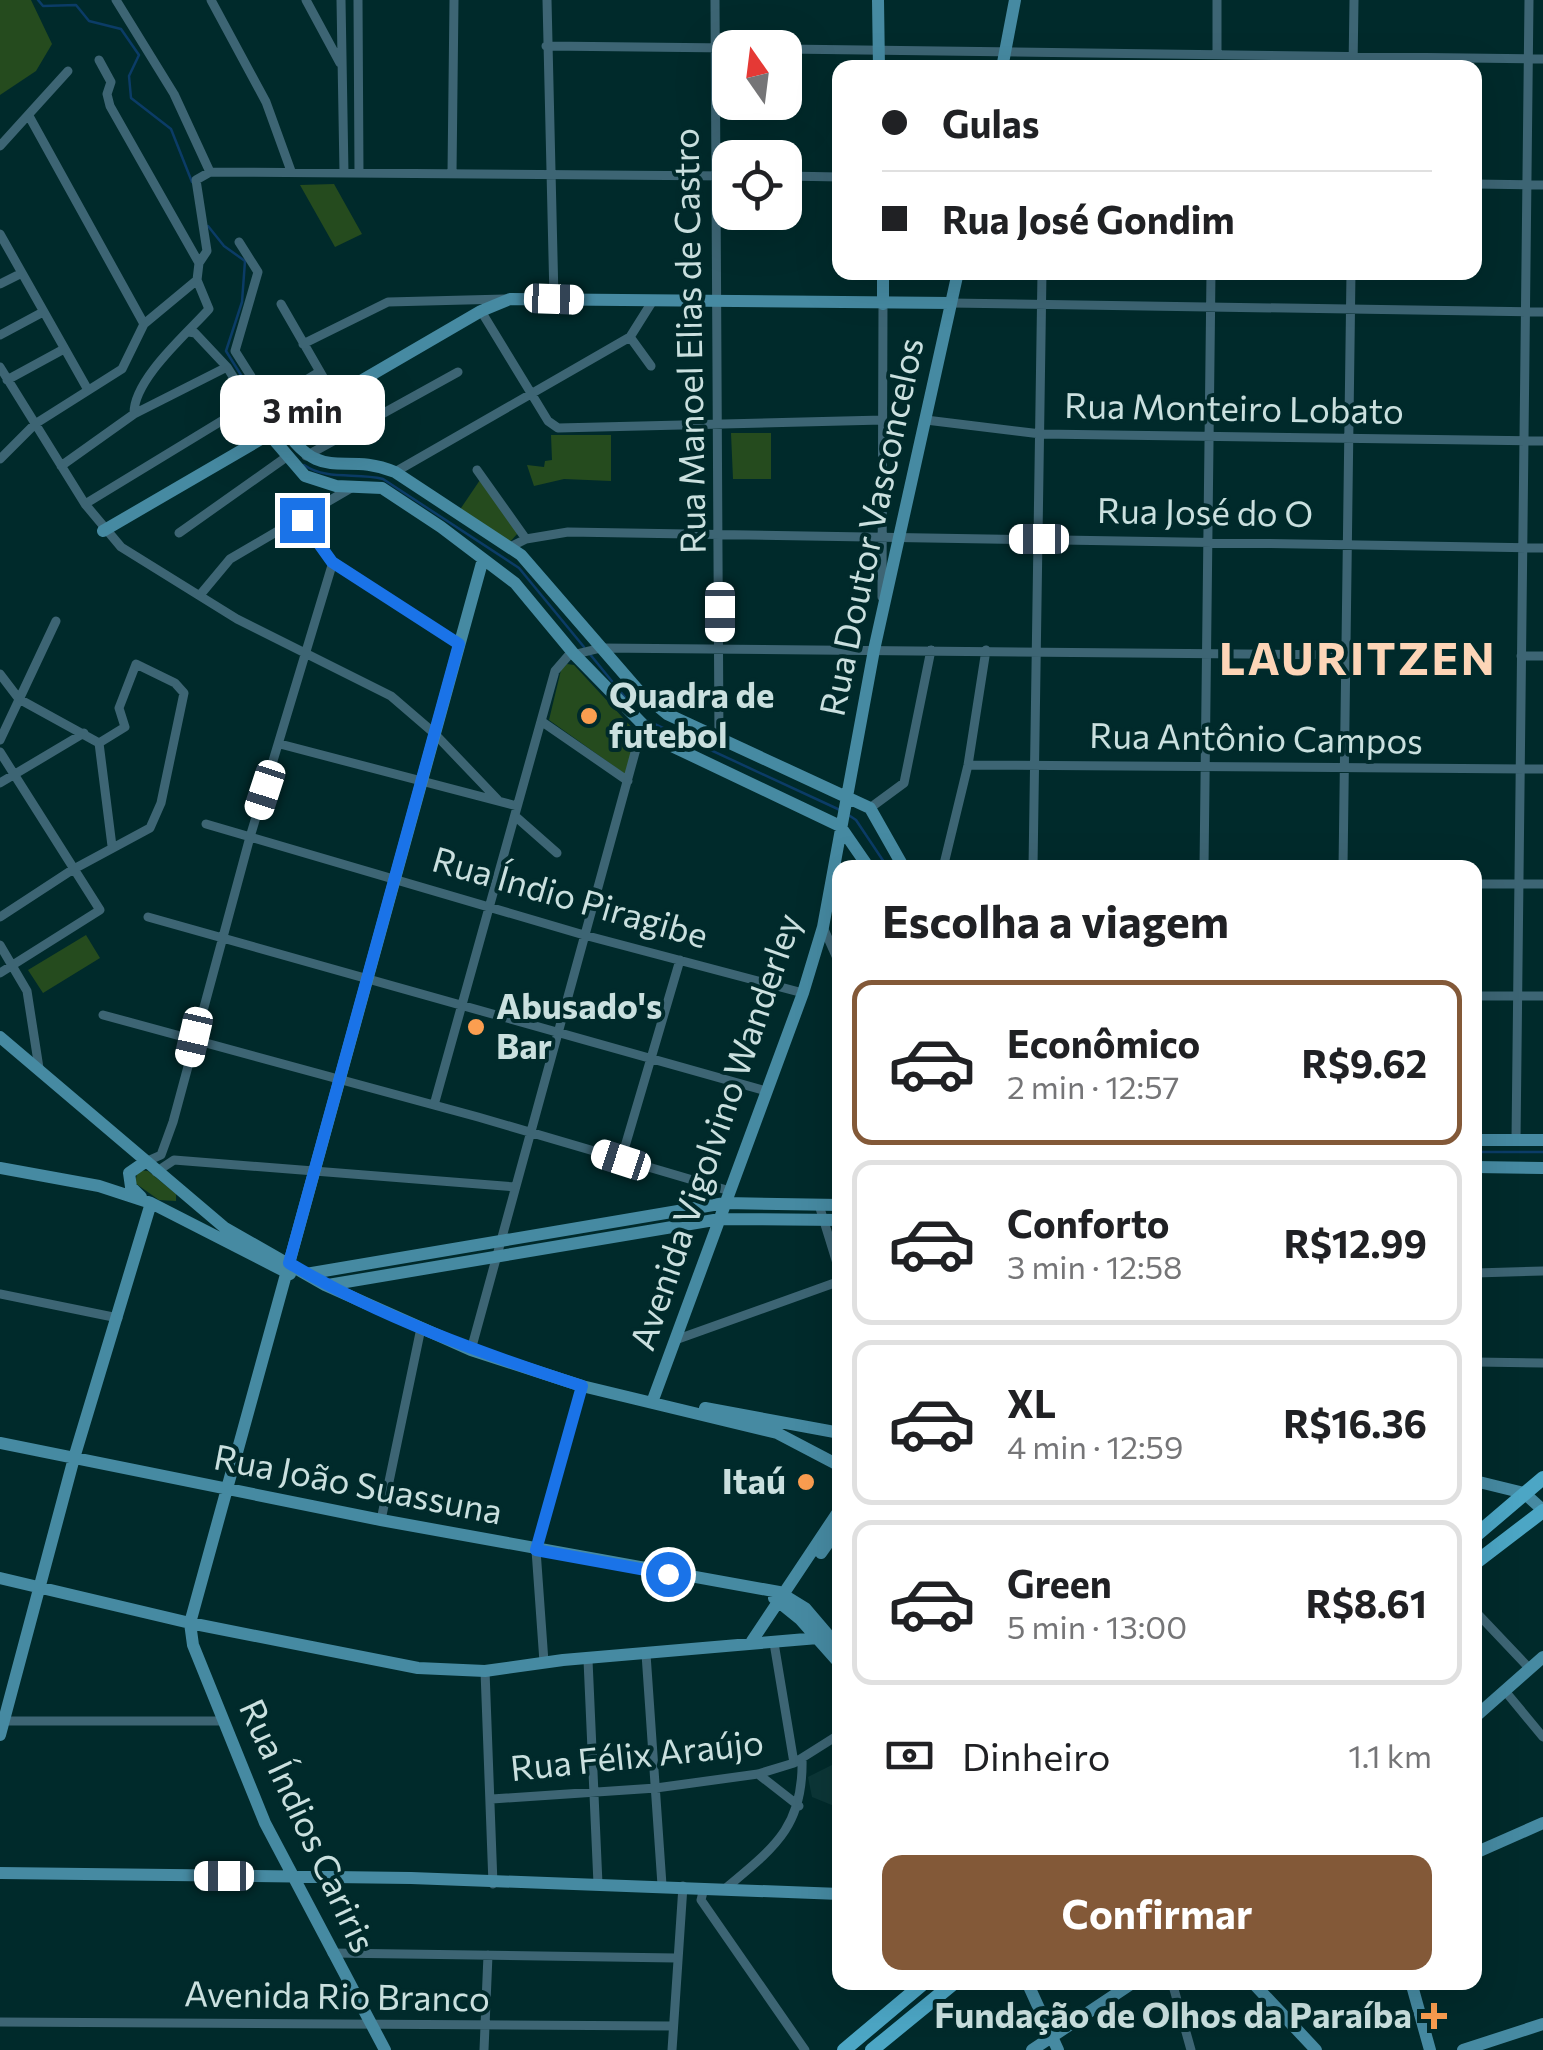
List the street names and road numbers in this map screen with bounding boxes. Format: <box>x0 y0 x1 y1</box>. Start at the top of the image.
street label: Rua Manoel Elias de Castro <box>662 128 713 554</box>
street label: Rua Doutor Vasconcelos <box>808 333 931 720</box>
street label: Rua Monteiro Lobato <box>1064 382 1404 431</box>
street label: Rua José do O <box>1097 487 1313 534</box>
street label: Rua Antônio Campos <box>1089 712 1423 761</box>
street label: Rua Índio Piragibe <box>428 836 713 955</box>
street label: Avenida Vigolvino Wanderley <box>619 907 809 1355</box>
street label: Rua João Suassuna <box>211 1434 506 1532</box>
street label: Rua Índios Cariris <box>232 1692 387 1958</box>
street label: Rua Félix Araújo <box>508 1719 765 1788</box>
street label: Avenida Rio Branco <box>184 1970 490 2019</box>

